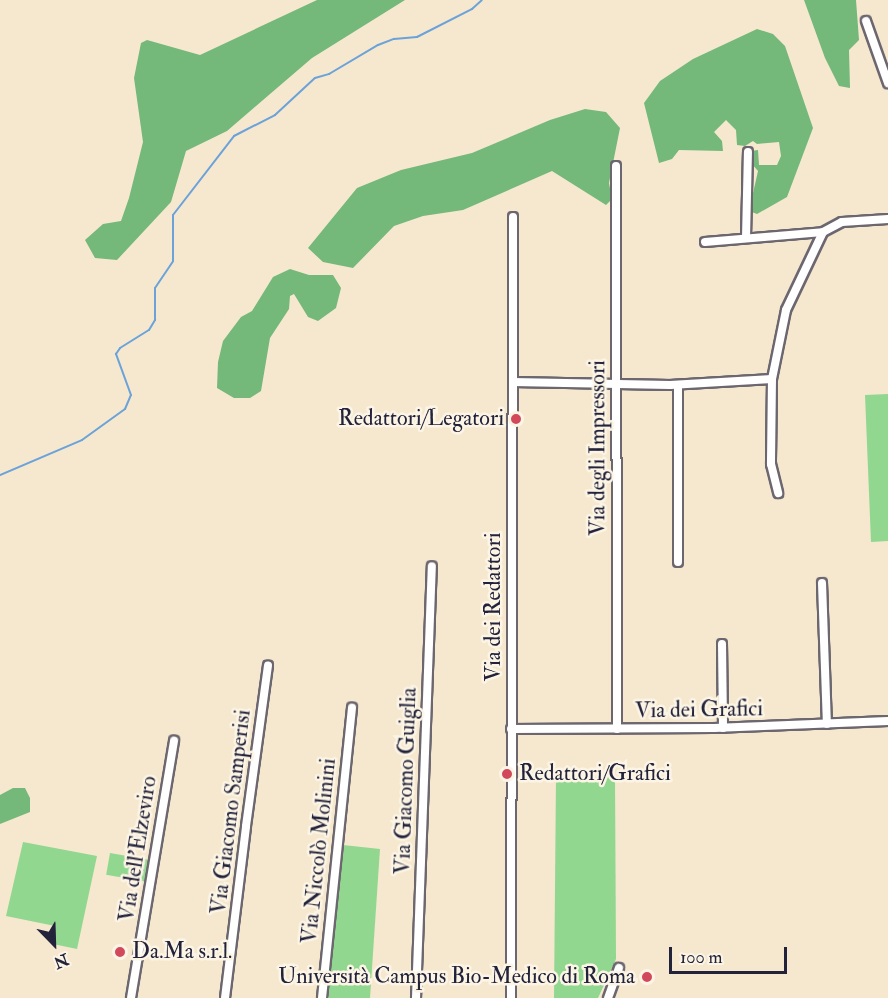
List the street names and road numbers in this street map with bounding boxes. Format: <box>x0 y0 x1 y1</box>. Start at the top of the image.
street label: Via degli Impressori <box>585 360 611 536</box>
street label: Via dei Redattori <box>481 532 507 682</box>
street label: Via Giacomo Guiglia <box>390 687 422 875</box>
street label: Via dei Grafici <box>635 696 763 724</box>
street label: Via Giacomo Samperisi <box>205 708 257 916</box>
street label: Via Niccolò Molinini <box>296 757 342 945</box>
street label: Via dell'Elzeviro <box>113 774 163 924</box>

